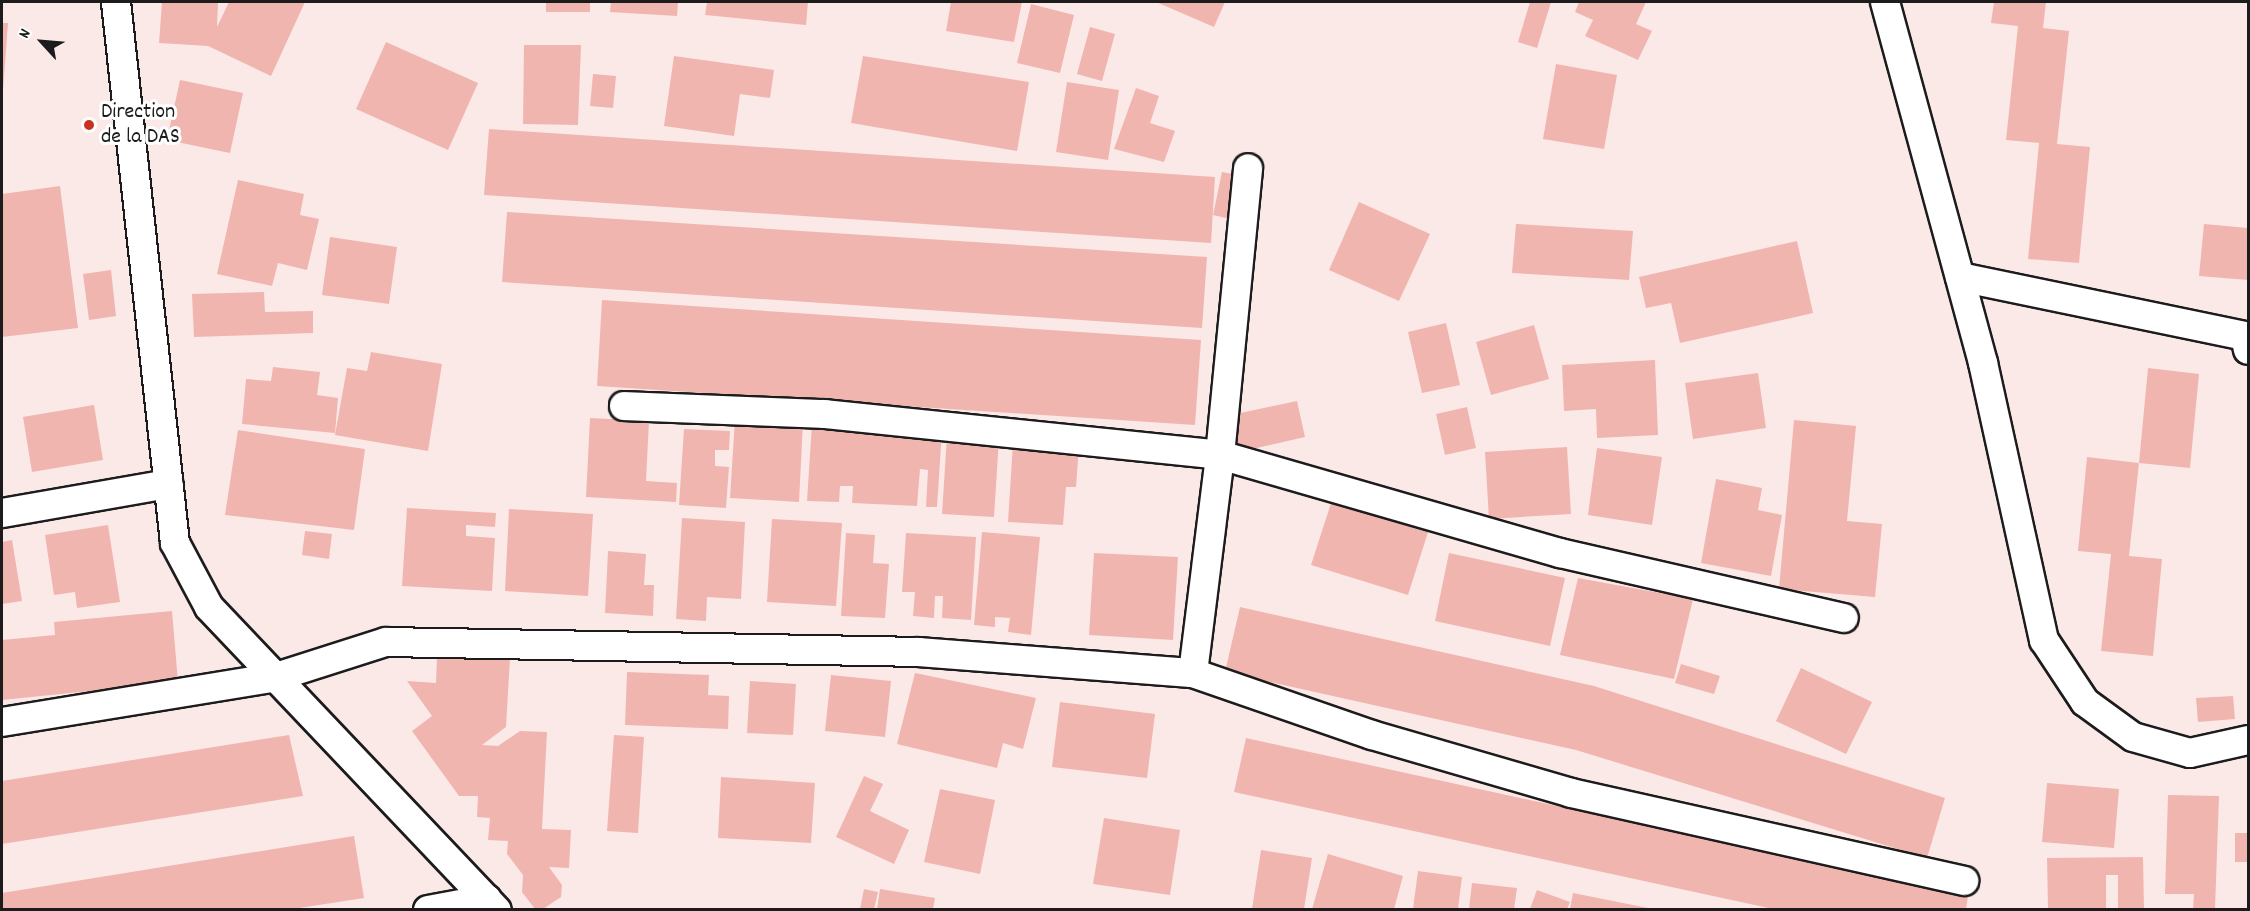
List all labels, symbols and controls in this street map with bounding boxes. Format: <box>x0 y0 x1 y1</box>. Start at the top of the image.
north arrow <box>12 12 72 72</box>
text: N <box>13 25 37 42</box>
place label: Direction de la DAS <box>101 99 180 150</box>
marker: Direction de la DAS <box>82 118 96 132</box>

